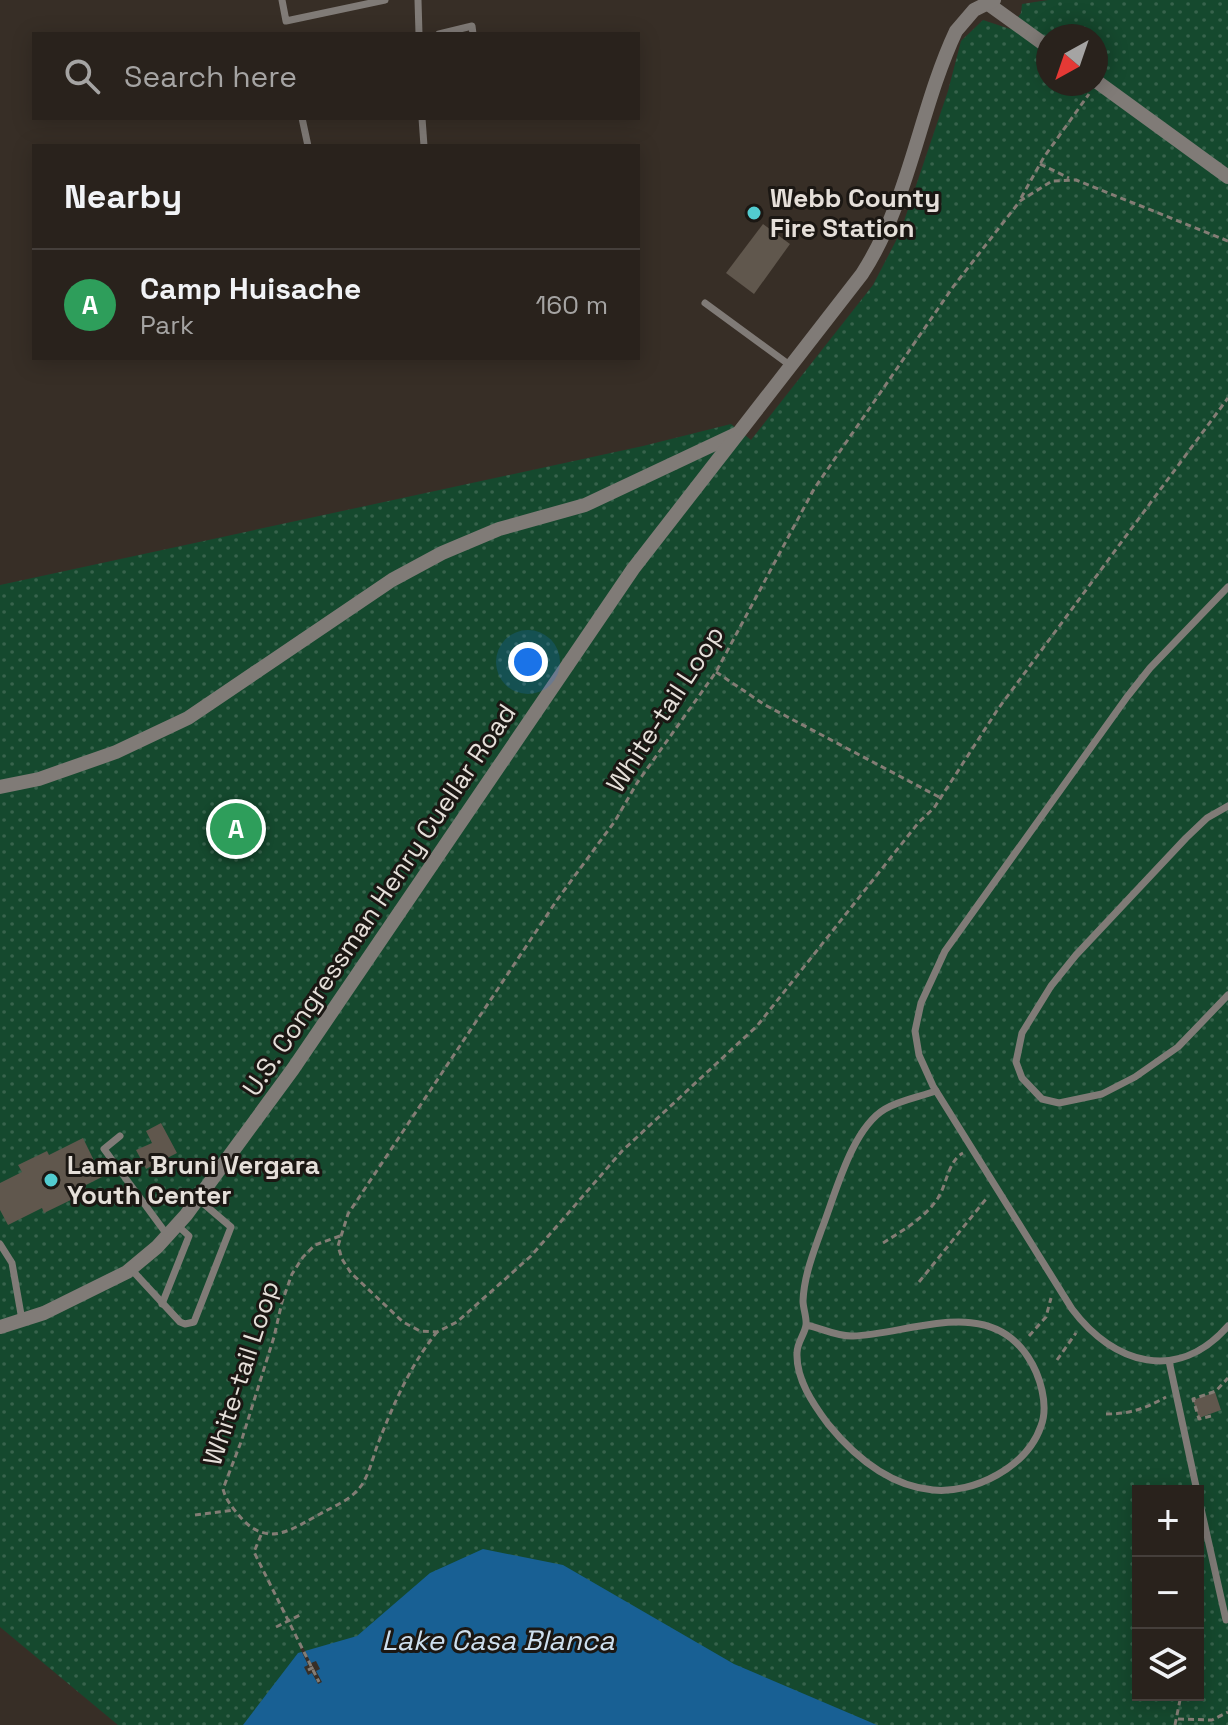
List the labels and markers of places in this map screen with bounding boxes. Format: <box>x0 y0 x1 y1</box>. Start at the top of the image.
place label: Webb County Fire Station <box>770 181 940 245</box>
marker: Webb County Fire Station <box>745 204 763 222</box>
pin: A <box>210 799 262 859</box>
place label: Lamar Bruni Vergara Youth Center <box>67 1148 320 1212</box>
marker: Lamar Bruni Vergara Youth Center <box>42 1171 60 1189</box>

